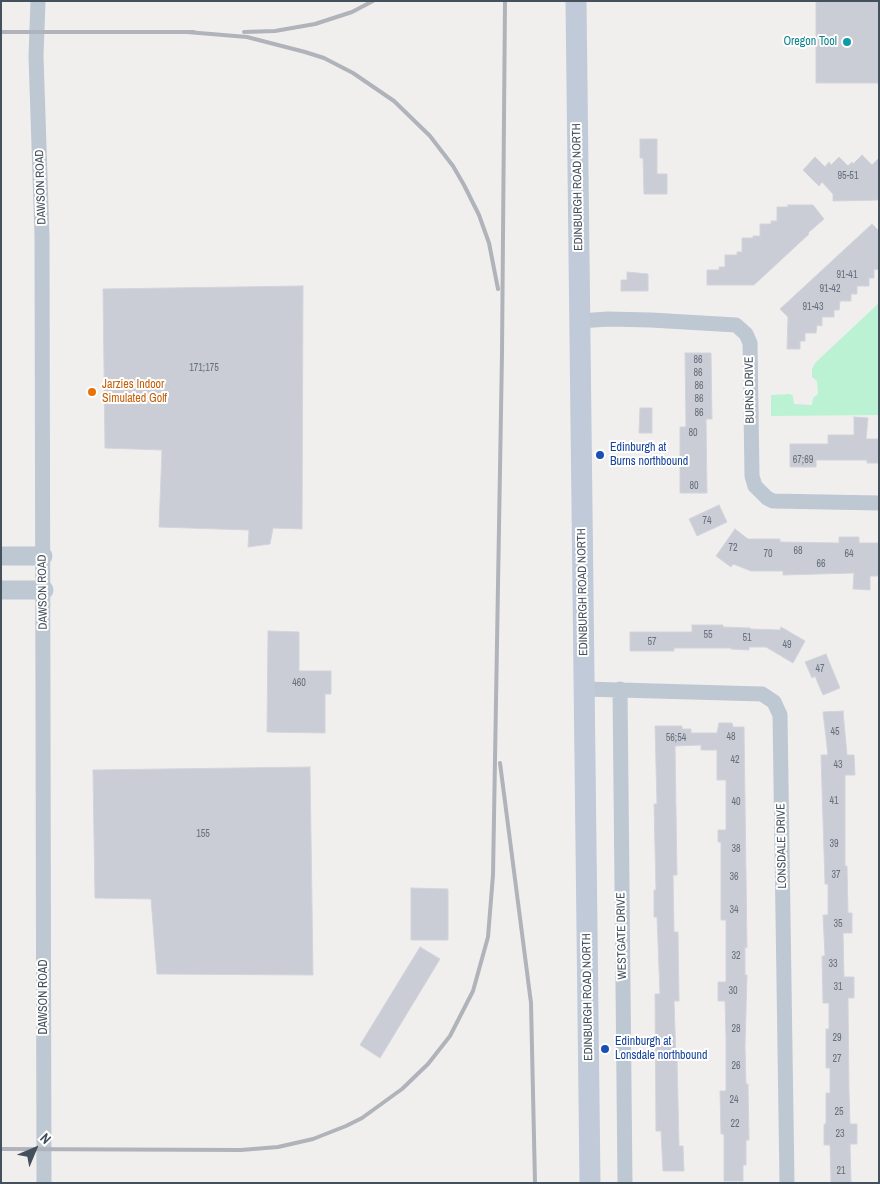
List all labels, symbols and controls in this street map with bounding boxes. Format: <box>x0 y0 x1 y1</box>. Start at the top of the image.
place label: Oregon Tool <box>783 35 837 49</box>
marker: Oregon Tool <box>841 36 853 48</box>
street label: EDINBURGH ROAD NORTH <box>570 123 586 251</box>
street label: DAWSON ROAD <box>32 149 50 225</box>
house number: 95-51 <box>838 170 858 182</box>
house number: 91-41 <box>837 269 857 281</box>
house number: 91-42 <box>820 283 840 295</box>
house number: 91-43 <box>803 301 823 313</box>
house number: 86 <box>693 354 703 366</box>
street label: BURNS DRIVE <box>742 356 758 424</box>
house number: 171;175 <box>189 362 219 374</box>
house number: 86 <box>693 367 703 379</box>
place label: Jarzies Indoor Simulated Golf <box>102 378 167 406</box>
house number: 86 <box>694 380 704 392</box>
marker: Jarzies Indoor Simulated Golf <box>86 386 98 398</box>
house number: 86 <box>694 393 704 405</box>
house number: 86 <box>694 407 704 419</box>
house number: 80 <box>688 427 698 439</box>
place label: Edinburgh at Burns northbound <box>610 441 688 469</box>
marker: Edinburgh at Burns northbound <box>594 449 606 461</box>
house number: 67;69 <box>793 454 813 466</box>
house number: 80 <box>689 480 699 492</box>
house number: 74 <box>702 515 712 527</box>
street label: EDINBURGH ROAD NORTH <box>575 528 591 656</box>
house number: 72 <box>728 542 738 554</box>
house number: 68 <box>793 545 803 557</box>
house number: 70 <box>763 548 773 560</box>
house number: 64 <box>844 548 854 560</box>
street label: DAWSON ROAD <box>35 554 51 630</box>
house number: 66 <box>816 558 826 570</box>
house number: 55 <box>703 629 713 641</box>
house number: 51 <box>742 632 752 644</box>
house number: 57 <box>647 636 657 648</box>
house number: 49 <box>782 639 792 651</box>
house number: 47 <box>815 663 825 675</box>
house number: 460 <box>292 677 306 689</box>
house number: 45 <box>830 726 840 738</box>
house number: 48 <box>726 731 736 743</box>
house number: 56;54 <box>666 732 686 744</box>
house number: 42 <box>730 754 740 766</box>
house number: 43 <box>833 759 843 771</box>
house number: 41 <box>829 795 839 807</box>
house number: 40 <box>731 796 741 808</box>
street label: LONSDALE DRIVE <box>774 803 790 889</box>
house number: 155 <box>196 828 210 840</box>
house number: 39 <box>829 838 839 850</box>
house number: 38 <box>731 843 741 855</box>
house number: 37 <box>831 869 841 881</box>
house number: 36 <box>729 871 739 883</box>
street label: WESTGATE DRIVE <box>614 892 630 980</box>
house number: 34 <box>729 904 739 916</box>
house number: 35 <box>833 918 843 930</box>
street label: EDINBURGH ROAD NORTH <box>580 933 596 1061</box>
house number: 32 <box>731 950 741 962</box>
house number: 33 <box>828 958 838 970</box>
street label: DAWSON ROAD <box>37 959 51 1035</box>
house number: 31 <box>833 981 843 993</box>
house number: 30 <box>728 985 738 997</box>
house number: 28 <box>731 1023 741 1035</box>
house number: 29 <box>832 1032 842 1044</box>
place label: Edinburgh at Lonsdale northbound <box>615 1035 707 1063</box>
marker: Edinburgh at Lonsdale northbound <box>599 1043 611 1055</box>
house number: 27 <box>832 1053 842 1065</box>
house number: 26 <box>731 1060 741 1072</box>
house number: 24 <box>729 1094 739 1106</box>
house number: 25 <box>834 1106 844 1118</box>
house number: 22 <box>730 1118 740 1130</box>
north arrow <box>10 1124 60 1174</box>
house number: 23 <box>835 1128 845 1140</box>
text: N <box>36 1129 55 1148</box>
house number: 21 <box>836 1165 846 1177</box>

